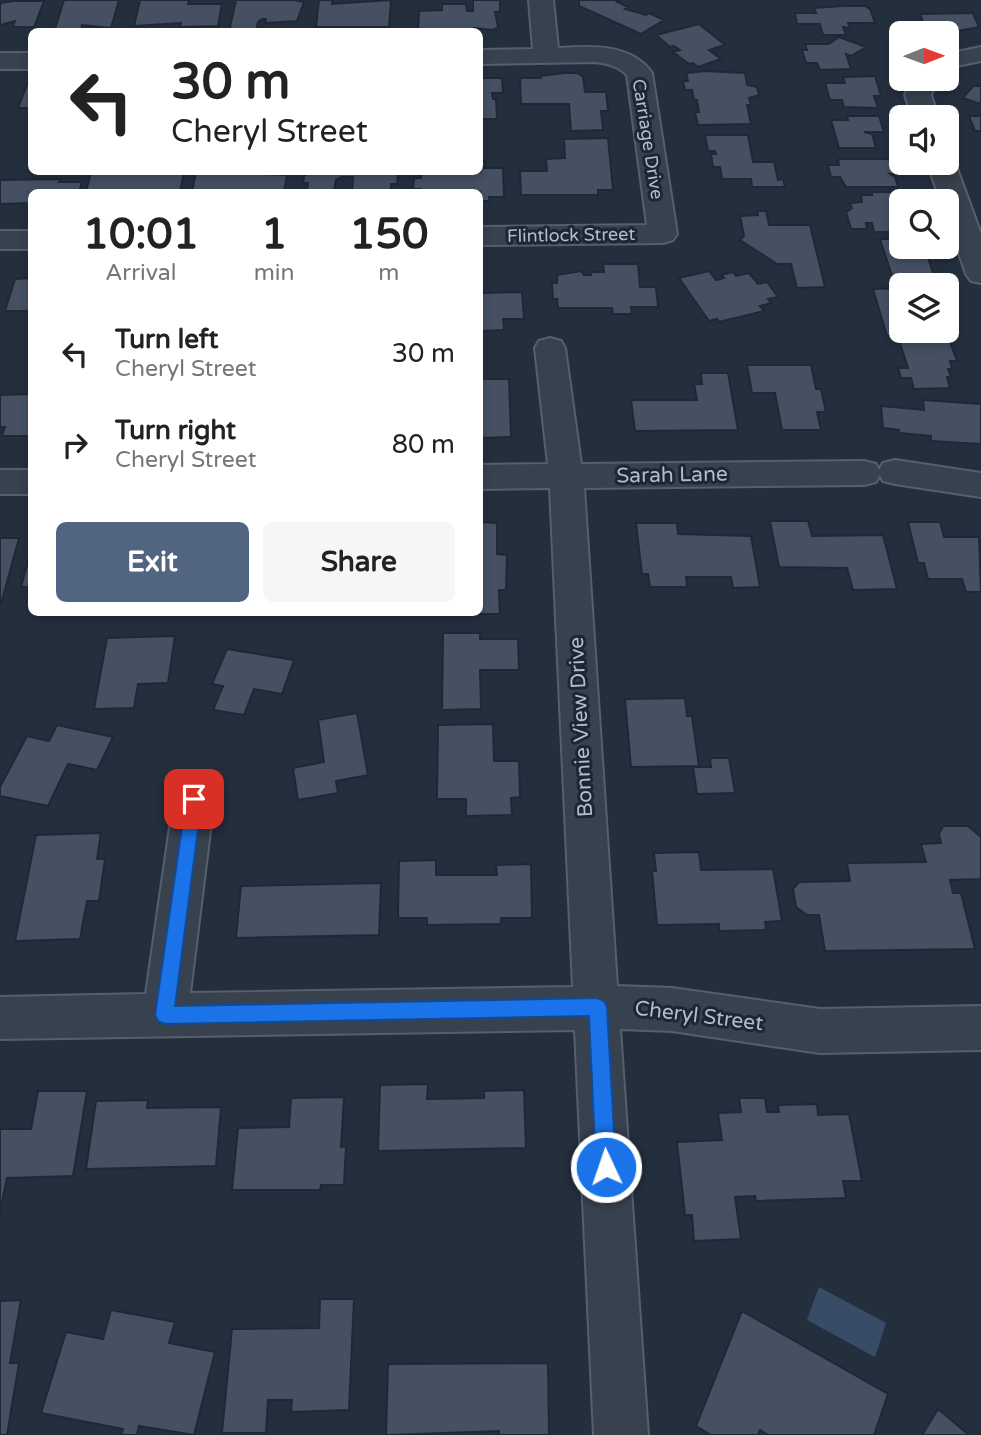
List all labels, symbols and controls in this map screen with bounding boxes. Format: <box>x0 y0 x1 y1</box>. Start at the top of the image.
north arrow <box>889 21 959 91</box>
map controls <box>889 21 959 343</box>
text: 30 m <box>171 53 290 112</box>
icon: left <box>56 56 147 147</box>
street label: Carriage Drive <box>628 77 668 201</box>
button: sound <box>889 105 959 175</box>
text: Cheryl Street <box>171 113 368 151</box>
button: search <box>889 189 959 259</box>
text: 10:01 <box>83 209 199 260</box>
text: 1 <box>261 209 287 260</box>
text: 150 <box>349 209 428 260</box>
street label: Flintlock Street <box>507 223 635 247</box>
text: Arrival <box>105 259 176 287</box>
text: min <box>254 259 295 287</box>
text: m <box>378 259 399 287</box>
button: layers <box>889 273 959 343</box>
text: Turn left <box>115 324 218 355</box>
icon: left <box>56 335 94 373</box>
text: 30 m <box>392 338 455 369</box>
text: Cheryl Street <box>115 355 257 383</box>
text: Turn right <box>115 415 236 446</box>
icon: right <box>56 426 94 464</box>
text: 80 m <box>392 429 455 460</box>
text: Cheryl Street <box>115 446 257 474</box>
street label: Sarah Lane <box>616 462 728 488</box>
button: Exit <box>56 522 249 602</box>
button: Share <box>263 522 455 602</box>
street label: Bonnie View Drive <box>564 636 598 818</box>
pin <box>164 769 224 829</box>
icon: arrive <box>175 780 213 818</box>
street label: Cheryl Street <box>633 996 765 1036</box>
position arrow <box>569 1130 643 1204</box>

